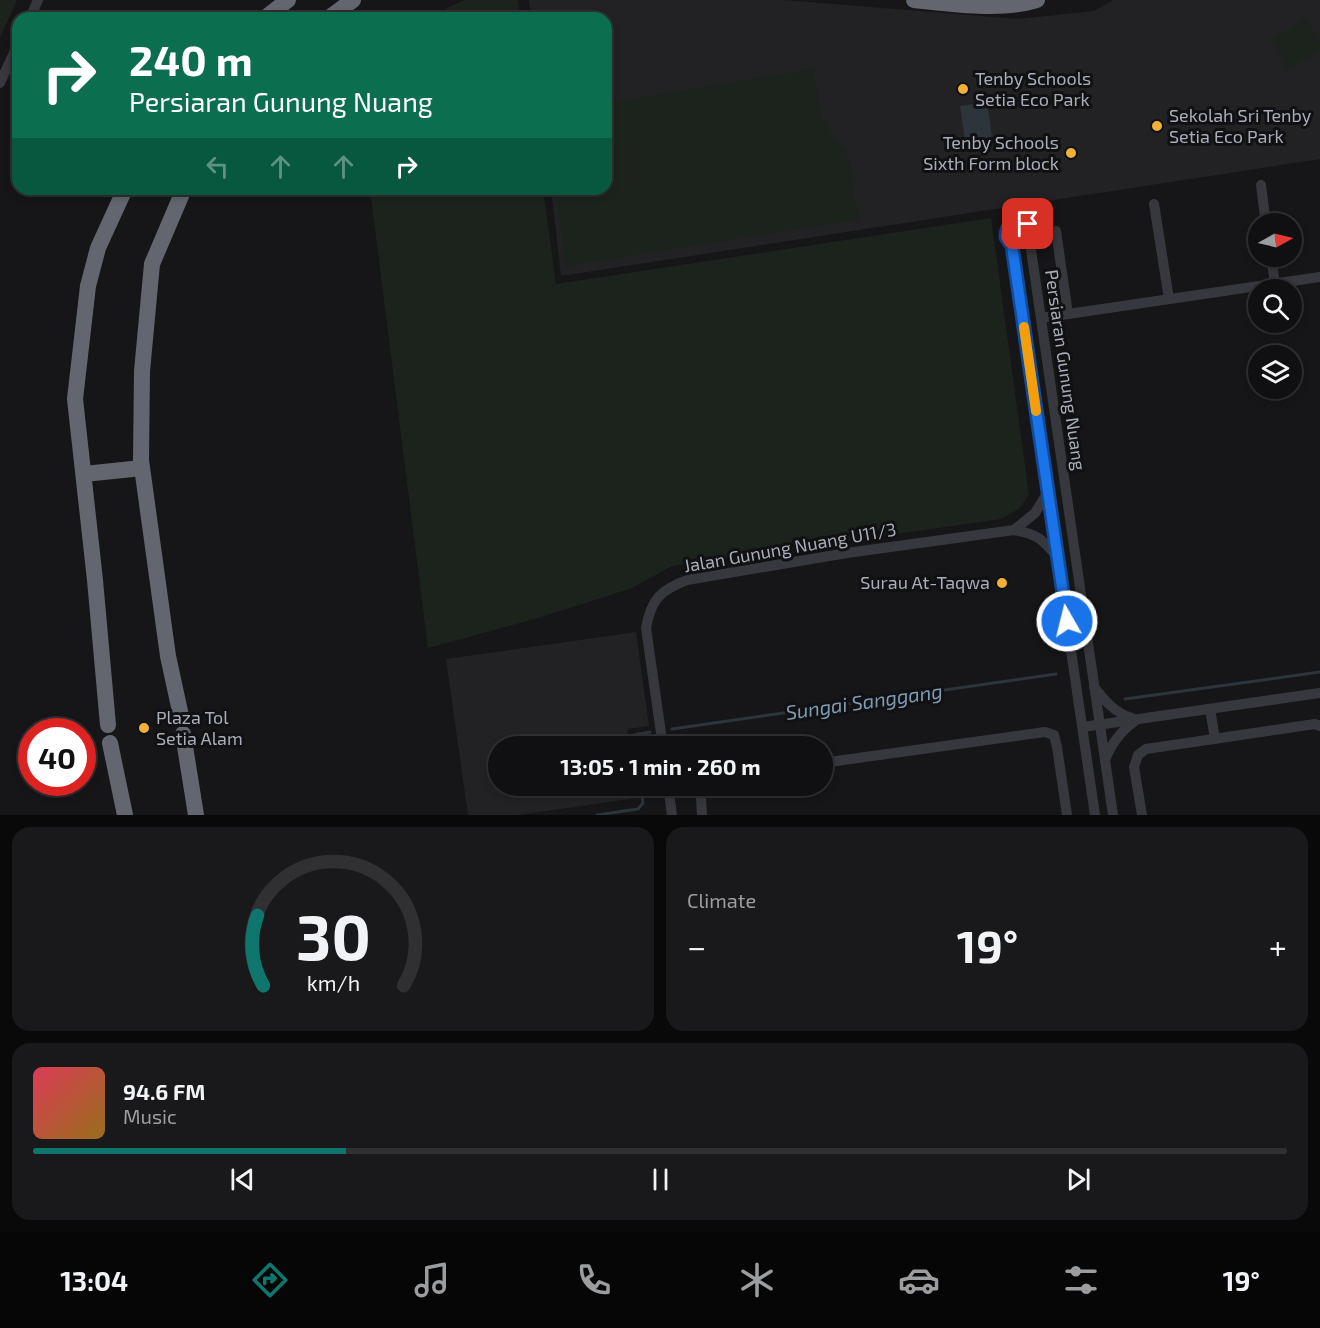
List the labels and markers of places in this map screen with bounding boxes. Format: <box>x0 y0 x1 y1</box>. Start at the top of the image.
place label: Tenby Schools Setia Eco Park <box>975 67 1091 110</box>
marker: Tenby Schools Setia Eco Park <box>956 82 970 96</box>
place label: Sekolah Sri Tenby Setia Eco Park <box>1169 104 1312 147</box>
marker: Sekolah Sri Tenby Setia Eco Park <box>1150 119 1164 133</box>
place label: Tenby Schools Sixth Form block <box>923 131 1059 174</box>
marker: Tenby Schools Sixth Form block <box>1064 146 1078 160</box>
pin <box>1002 198 1053 249</box>
place label: Surau At-Taqwa <box>860 571 990 593</box>
marker: Surau At-Taqwa <box>995 576 1009 590</box>
place label: Plaza Tol Setia Alam <box>156 706 243 749</box>
marker: Plaza Tol Setia Alam <box>137 721 151 735</box>

